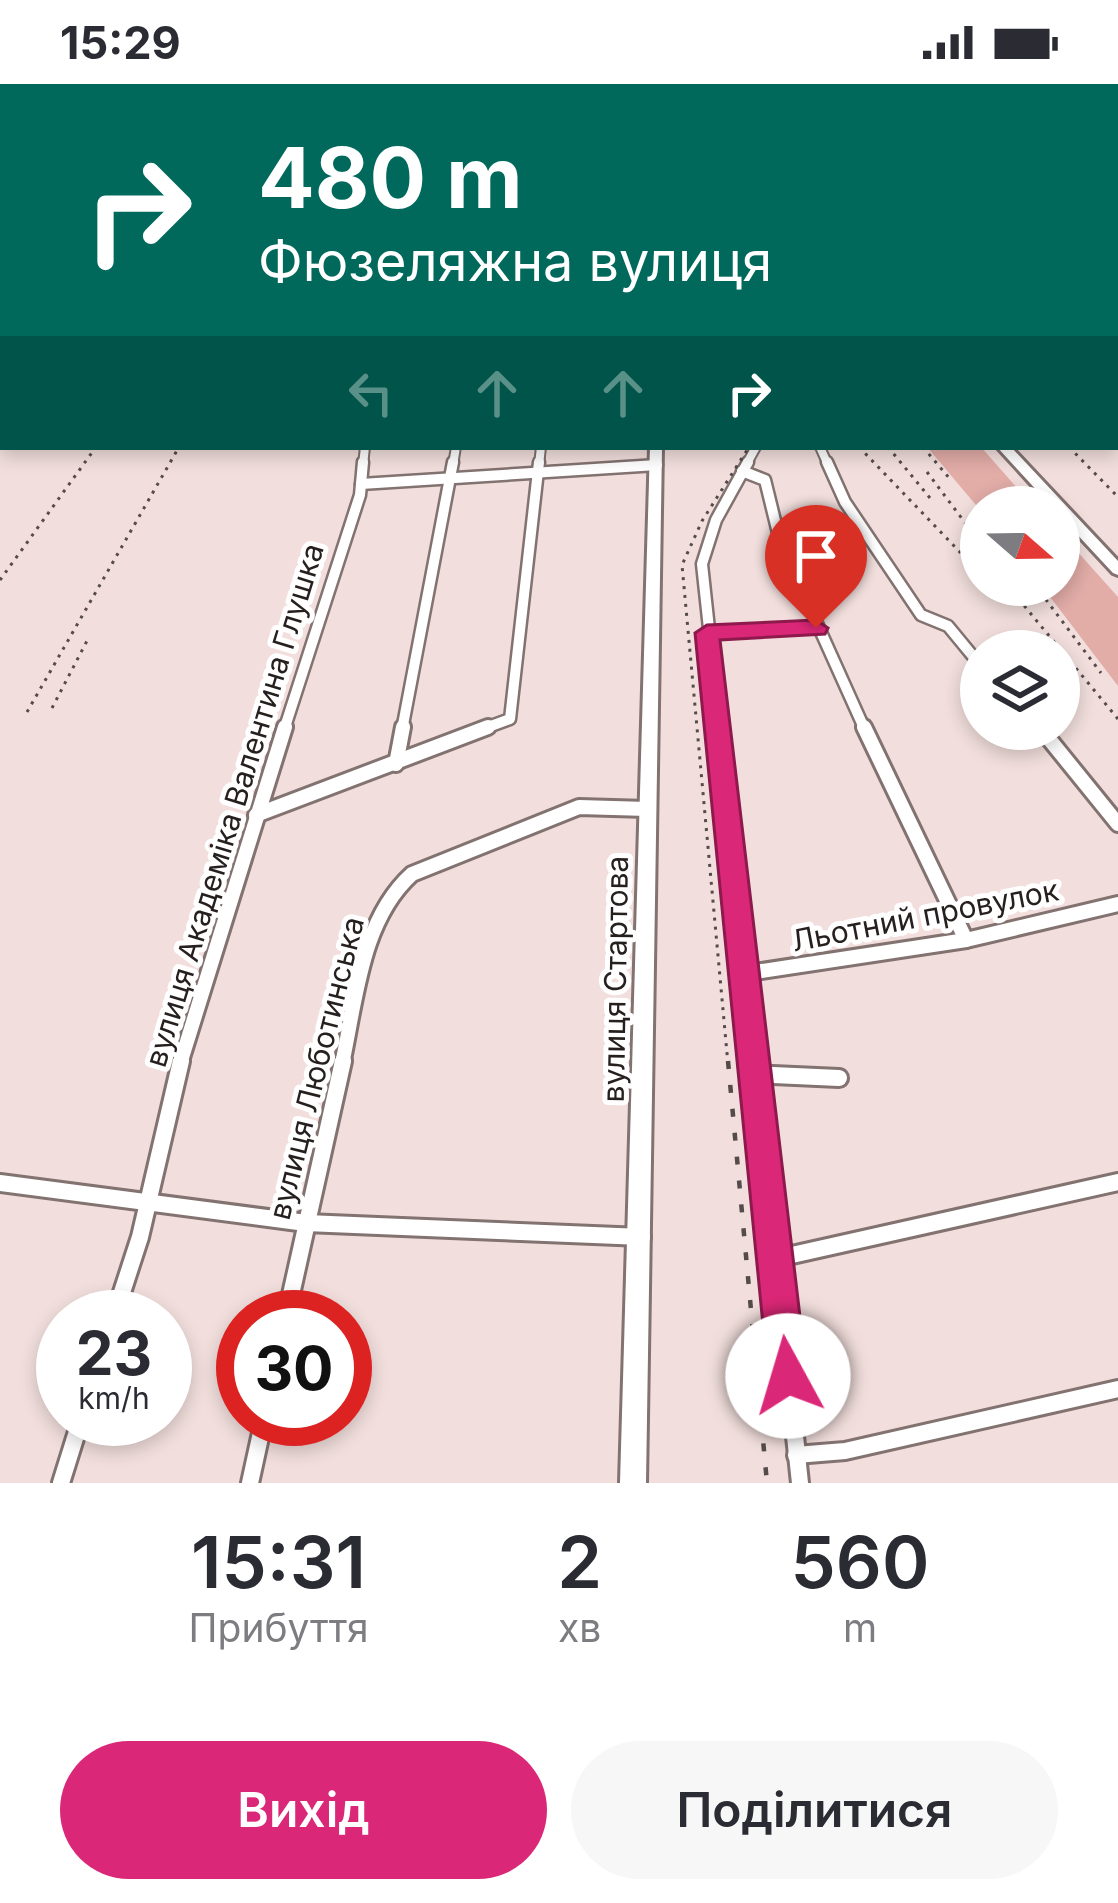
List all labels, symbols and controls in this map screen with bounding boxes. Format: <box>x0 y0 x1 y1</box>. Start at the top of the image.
text: 15:29 <box>60 15 181 70</box>
text: 480 m <box>258 127 523 228</box>
icon: right <box>60 132 216 288</box>
text: Фюзеляжна вулиця <box>258 229 772 294</box>
icon: left <box>338 360 404 426</box>
icon: ahead <box>464 360 530 426</box>
icon: ahead <box>590 360 656 426</box>
icon: right <box>716 360 782 426</box>
north arrow <box>960 486 1080 606</box>
map controls <box>960 486 1080 750</box>
pin <box>765 505 867 628</box>
icon: arrive <box>783 523 849 589</box>
street label: вулиця Академіка Валентина Глушка <box>137 539 331 1071</box>
button: layers <box>960 630 1080 750</box>
street label: вулиця Стартова <box>595 855 635 1103</box>
street label: Льотний провулок <box>788 871 1062 959</box>
street label: вулиця Люботинська <box>261 913 371 1223</box>
speed limit sign: 30 <box>216 1290 372 1446</box>
position arrow <box>725 1313 851 1439</box>
text: 23 <box>76 1317 152 1389</box>
text: km/h <box>78 1380 150 1416</box>
text: 15:31 <box>191 1518 366 1605</box>
text: 2 <box>557 1518 602 1605</box>
text: 560 <box>791 1518 929 1605</box>
text: Прибуття <box>189 1604 369 1651</box>
text: хв <box>558 1604 601 1651</box>
text: m <box>843 1604 877 1651</box>
button: Вихід <box>60 1741 547 1879</box>
button: Поділитися <box>571 1741 1058 1879</box>

